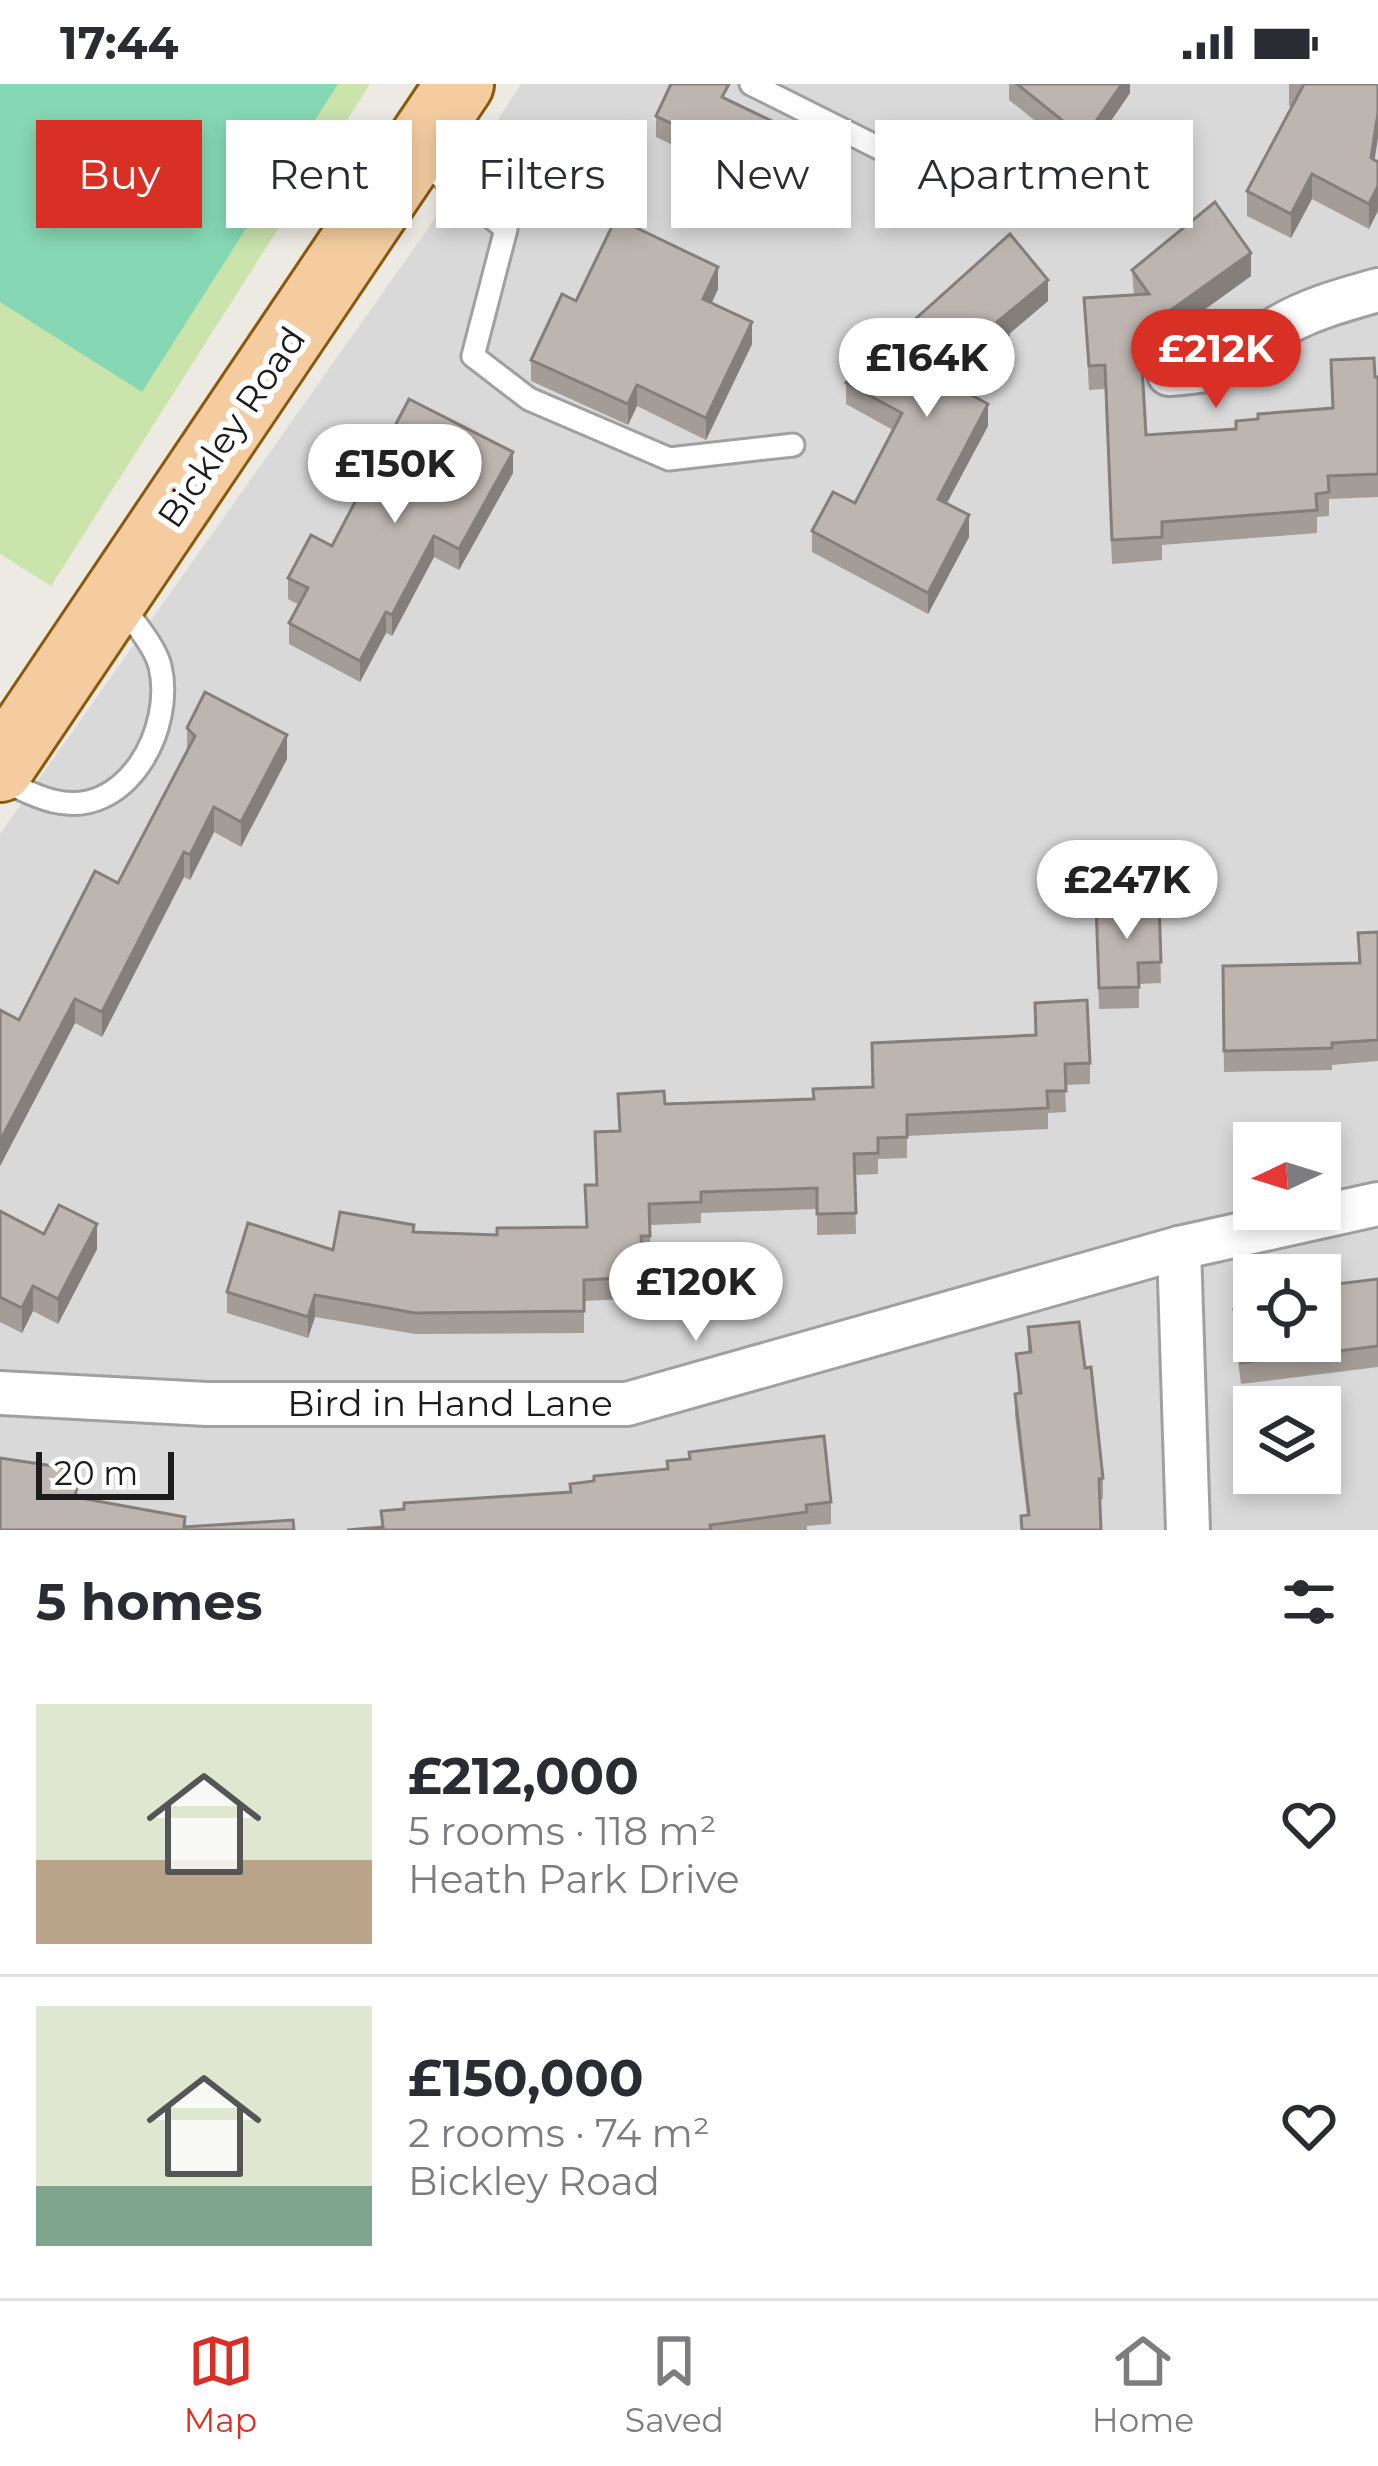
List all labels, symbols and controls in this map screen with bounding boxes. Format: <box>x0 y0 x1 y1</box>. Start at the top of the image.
text: 17:44 <box>60 15 178 70</box>
chip: Buy <box>36 120 202 228</box>
chip: Rent <box>226 120 412 228</box>
chip: Filters <box>436 120 647 228</box>
chip: New <box>671 120 851 228</box>
chip: Apartment <box>875 120 1193 228</box>
pin: £212K <box>1132 309 1300 411</box>
street label: Bickley Road <box>148 318 314 536</box>
pin: £164K <box>843 318 1011 420</box>
text: £212K <box>1158 324 1274 372</box>
text: £164K <box>866 333 988 381</box>
pin: £150K <box>311 424 479 526</box>
text: £150K <box>335 439 455 487</box>
pin: £247K <box>1043 840 1211 942</box>
text: £247K <box>1064 855 1190 903</box>
north arrow <box>1233 1122 1341 1230</box>
map controls <box>1233 1122 1341 1494</box>
pin: £120K <box>612 1242 780 1344</box>
button: locate <box>1233 1254 1341 1362</box>
text: £120K <box>636 1257 756 1305</box>
street label: Bird in Hand Lane <box>287 1381 613 1425</box>
button: layers <box>1233 1386 1341 1494</box>
scale bar <box>36 1446 174 1499</box>
text: 20 m <box>54 1453 138 1493</box>
icon: filters <box>1276 1569 1342 1635</box>
text: 5 homes <box>36 1571 263 1633</box>
text: £212,000 <box>408 1745 639 1807</box>
icon: home <box>132 1752 276 1896</box>
icon: heart <box>1276 1791 1342 1857</box>
text: 5 rooms · 118 m² <box>408 1807 716 1855</box>
text: Heath Park Drive <box>408 1855 740 1903</box>
text: £150,000 <box>408 2047 644 2109</box>
icon: home <box>132 2054 276 2198</box>
icon: heart <box>1276 2093 1342 2159</box>
text: 2 rooms · 74 m² <box>408 2109 710 2157</box>
text: Bickley Road <box>408 2157 660 2205</box>
tab: Map <box>184 2328 257 2440</box>
tab: Saved <box>625 2328 724 2440</box>
tab: Home <box>1092 2328 1194 2440</box>

